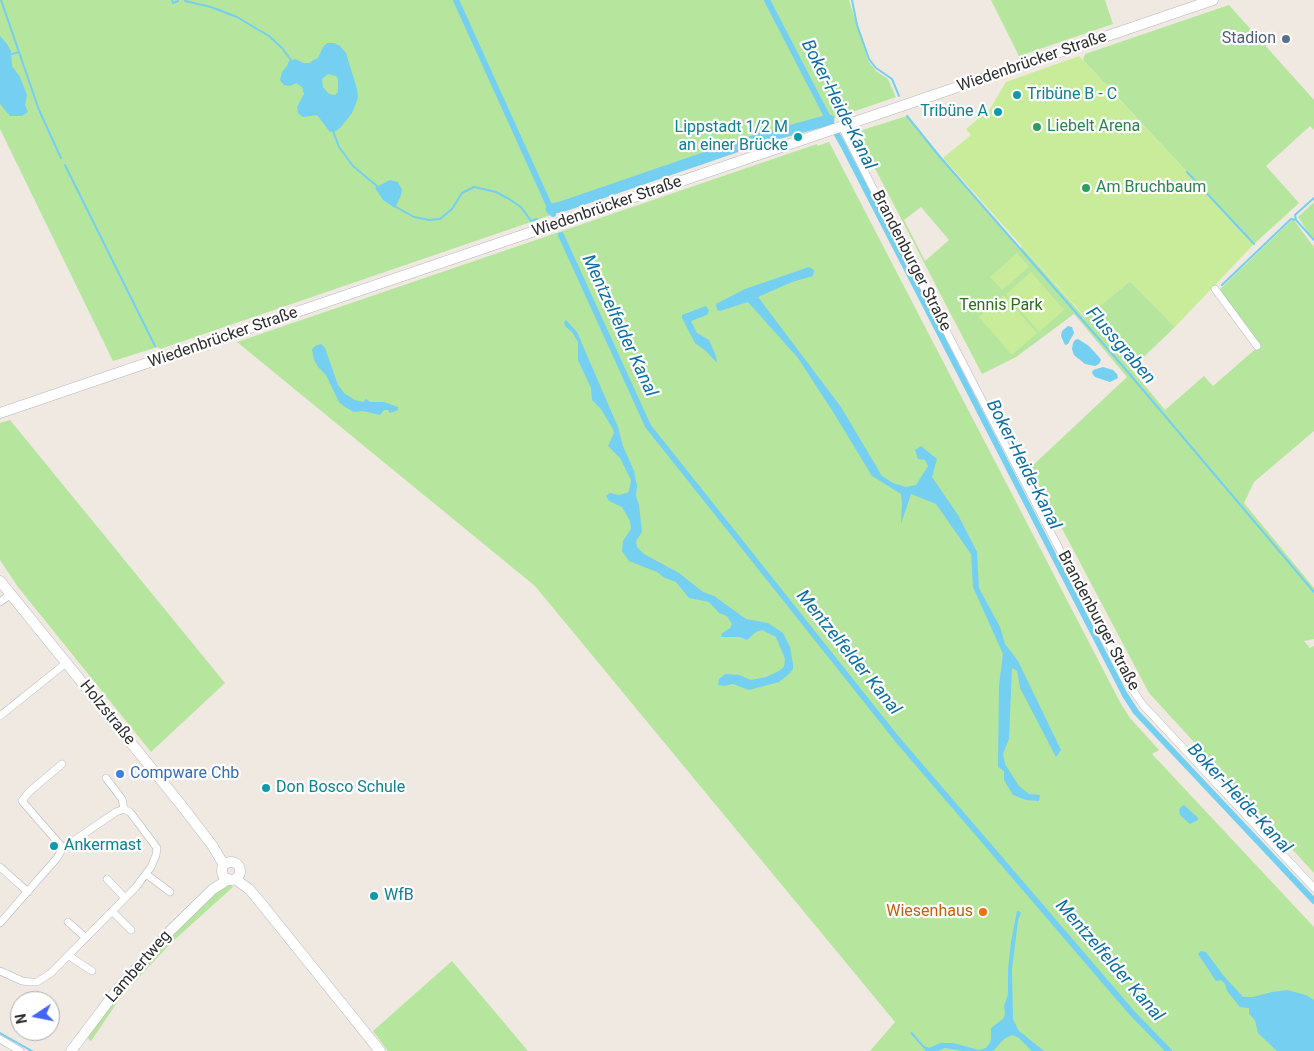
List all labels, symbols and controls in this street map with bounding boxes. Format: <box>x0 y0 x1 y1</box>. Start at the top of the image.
street label: Wiedenbrücker Straße <box>955 27 1109 97</box>
place label: Stadion <box>1222 29 1276 49</box>
marker: Stadion <box>1280 33 1292 45</box>
water label: Boker-Heide-Kanal <box>796 36 880 174</box>
place label: Tribüne B - C <box>1027 85 1117 105</box>
marker: Tribüne B - C <box>1011 89 1023 101</box>
place label: Tribüne A <box>920 102 988 122</box>
marker: Tribüne A <box>992 106 1004 118</box>
place label: Liebelt Arena <box>1047 117 1140 137</box>
place label: Lippstadt 1/2 M an einer Brücke <box>675 118 788 156</box>
marker: Liebelt Arena <box>1031 121 1043 133</box>
marker: Lippstadt 1/2 M an einer Brücke <box>792 131 804 143</box>
street label: Wiedenbrücker Straße <box>530 172 684 242</box>
place label: Am Bruchbaum <box>1096 178 1206 198</box>
marker: Am Bruchbaum <box>1080 182 1092 194</box>
street label: Brandenburger Straße <box>867 187 955 335</box>
water label: Mentzelfelder Kanal <box>577 251 661 401</box>
park label: Tennis Park <box>959 296 1043 316</box>
street label: Wiedenbrücker Straße <box>146 303 300 373</box>
water label: Flussgraben <box>1081 303 1159 389</box>
water label: Boker-Heide-Kanal <box>981 396 1065 534</box>
street label: Brandenburger Straße <box>1053 548 1143 694</box>
water label: Mentzelfelder Kanal <box>791 586 905 720</box>
street label: Holzstraße <box>75 677 139 749</box>
water label: Boker-Heide-Kanal <box>1182 739 1296 859</box>
place label: Compware Chb <box>130 764 239 784</box>
marker: Compware Chb <box>114 768 126 780</box>
place label: Don Bosco Schule <box>276 778 405 798</box>
marker: Don Bosco Schule <box>260 782 272 794</box>
place label: Ankermast <box>64 836 141 856</box>
marker: Ankermast <box>48 840 60 852</box>
place label: WfB <box>384 886 414 906</box>
marker: WfB <box>368 890 380 902</box>
water label: Mentzelfelder Kanal <box>1050 896 1168 1026</box>
place label: Wiesenhaus <box>886 902 973 922</box>
marker: Wiesenhaus <box>977 906 989 918</box>
street label: Lambertweg <box>102 927 176 1007</box>
north arrow <box>10 991 60 1041</box>
text: N <box>12 1012 30 1025</box>

